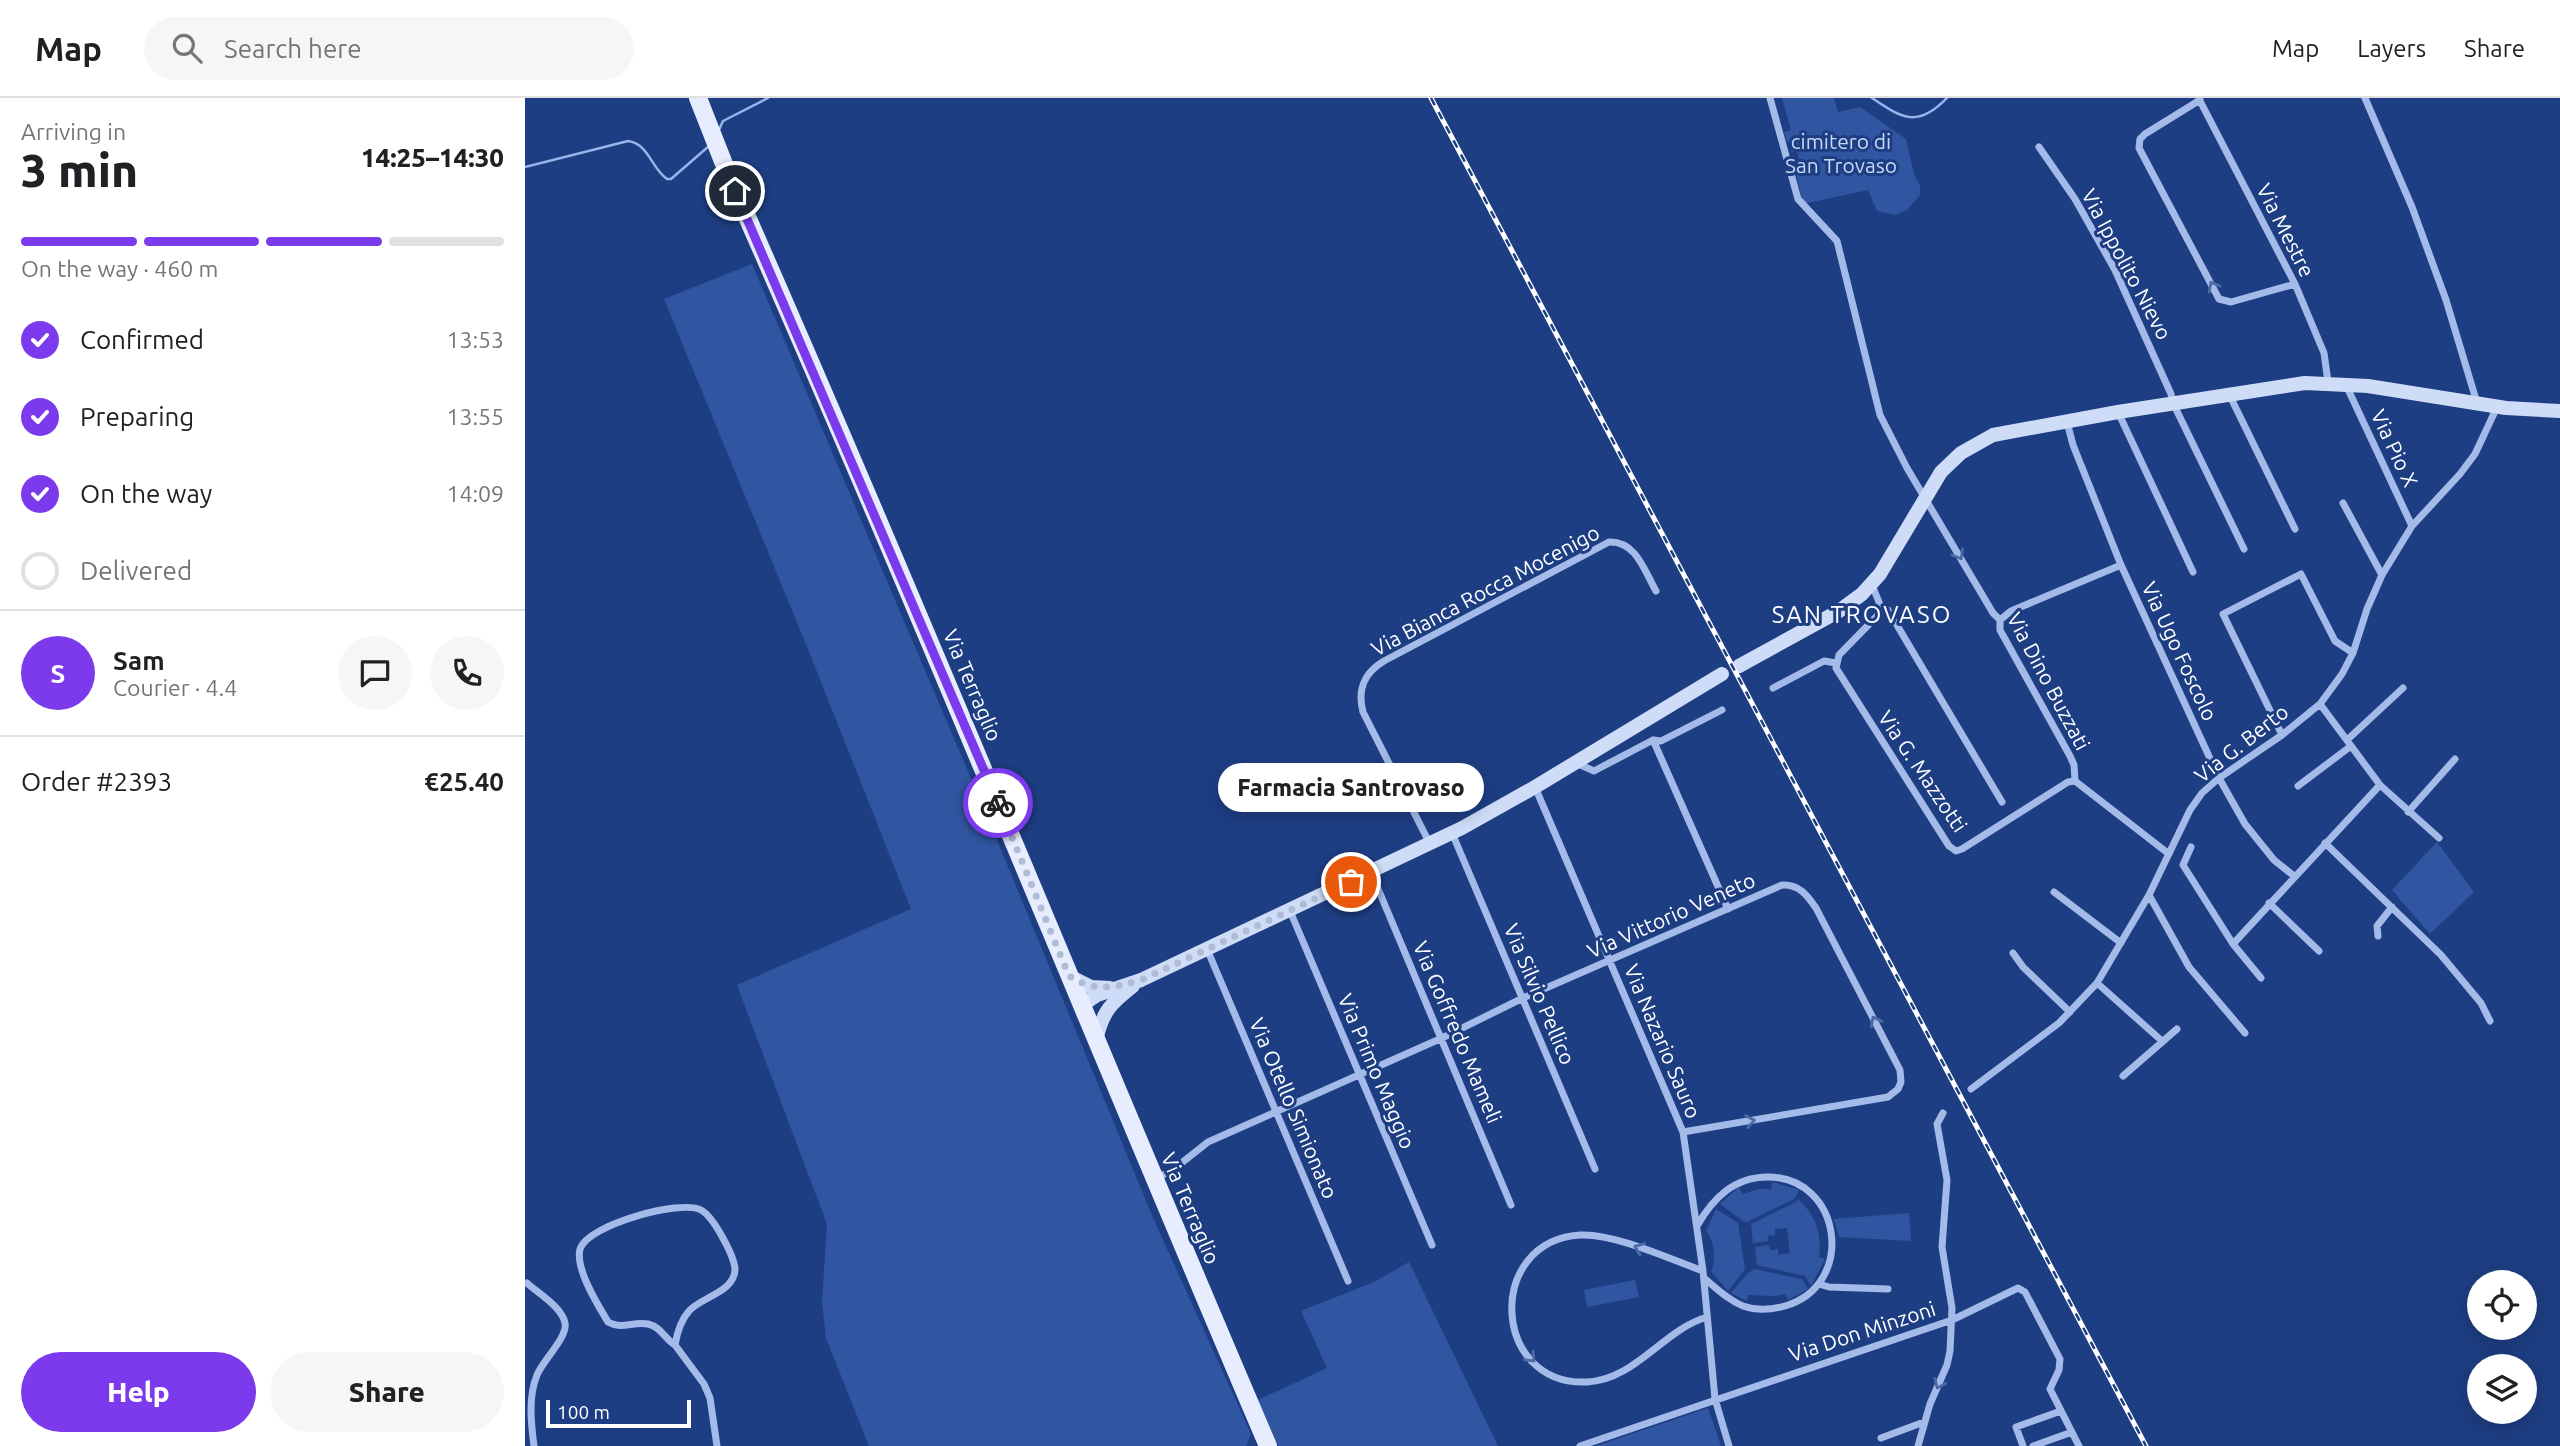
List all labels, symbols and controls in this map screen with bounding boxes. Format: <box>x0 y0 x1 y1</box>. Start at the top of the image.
search box <box>144 17 634 80</box>
icon: search <box>168 29 206 67</box>
text: Map <box>35 30 102 67</box>
text: Search here <box>224 34 362 63</box>
text: Map <box>2272 35 2319 62</box>
text: Layers <box>2357 35 2426 62</box>
text: Share <box>2464 35 2525 62</box>
text: Arriving in <box>21 119 126 144</box>
park label: cimitero di San Trovaso <box>1785 129 1897 177</box>
text: 14:25–14:30 <box>361 143 504 172</box>
text: 3 min <box>21 144 138 196</box>
pin <box>705 161 765 221</box>
icon: home <box>716 172 754 210</box>
street label: Via Mestre <box>2252 179 2320 281</box>
street label: Via Ippolito Nievo <box>2077 185 2177 343</box>
text: On the way · 460 m <box>21 256 218 281</box>
one-way arrow <box>2207 281 2221 294</box>
icon: check <box>21 321 59 359</box>
text: Confirmed <box>80 325 204 354</box>
text: 13:53 <box>446 327 504 352</box>
icon: check <box>21 398 59 436</box>
text: Preparing <box>80 402 194 431</box>
text: 13:55 <box>446 404 504 429</box>
street label: Via Pio X <box>2367 406 2423 490</box>
icon: check <box>21 475 59 513</box>
text: On the way <box>80 479 212 508</box>
text: 14:09 <box>446 481 504 506</box>
street label: Via Bianca Rocca Mocenigo <box>1367 520 1603 660</box>
one-way arrow <box>1951 548 1964 560</box>
text: Delivered <box>80 556 192 585</box>
street label: Via Ugo Foscolo <box>2137 578 2223 724</box>
district label: SAN TROVASO <box>1772 601 1952 628</box>
street label: Via Dino Buzzati <box>2003 608 2095 754</box>
street label: Via Terraglio <box>939 626 1007 744</box>
button: chat <box>338 636 412 710</box>
button: phone <box>430 636 504 710</box>
text: Sam <box>113 646 165 675</box>
text: S <box>51 659 65 688</box>
text: Courier · 4.4 <box>113 675 237 700</box>
street label: Via G. Berto <box>2189 699 2293 787</box>
street label: Via G. Mazzotti <box>1874 706 1972 836</box>
callout: Farmacia Santrovaso <box>1218 763 1484 812</box>
text: Order #2393 <box>21 767 172 796</box>
text: €25.40 <box>424 767 504 796</box>
courier <box>963 768 1033 838</box>
text: Farmacia Santrovaso <box>1237 775 1465 800</box>
icon: bike <box>979 784 1017 822</box>
pin <box>1321 852 1381 912</box>
icon: bag <box>1332 863 1370 901</box>
street label: Via Vittorio Veneto <box>1583 867 1759 963</box>
street label: Via Silvio Pellico <box>1500 920 1580 1068</box>
street label: Via Goffredo Mameli <box>1409 937 1507 1127</box>
street label: Via Nazario Sauro <box>1620 960 1706 1122</box>
street label: Via Primo Maggio <box>1333 990 1421 1152</box>
street label: Via Otello Simionato <box>1245 1014 1343 1202</box>
one-way arrow <box>1870 1016 1884 1028</box>
one-way arrow <box>1744 1114 1756 1129</box>
street label: Via Terraglio <box>1157 1149 1225 1267</box>
one-way arrow <box>1633 1242 1645 1256</box>
map controls <box>2467 1270 2537 1424</box>
button: locate <box>2467 1270 2537 1340</box>
street label: Via Don Minzoni <box>1786 1296 1938 1366</box>
one-way arrow <box>1523 1350 1535 1363</box>
button: Help <box>21 1352 256 1432</box>
button: Share <box>270 1352 504 1432</box>
button: layers <box>2467 1354 2537 1424</box>
one-way arrow <box>1933 1377 1947 1389</box>
scale bar <box>546 1397 691 1429</box>
text: 100 m <box>557 1401 610 1423</box>

